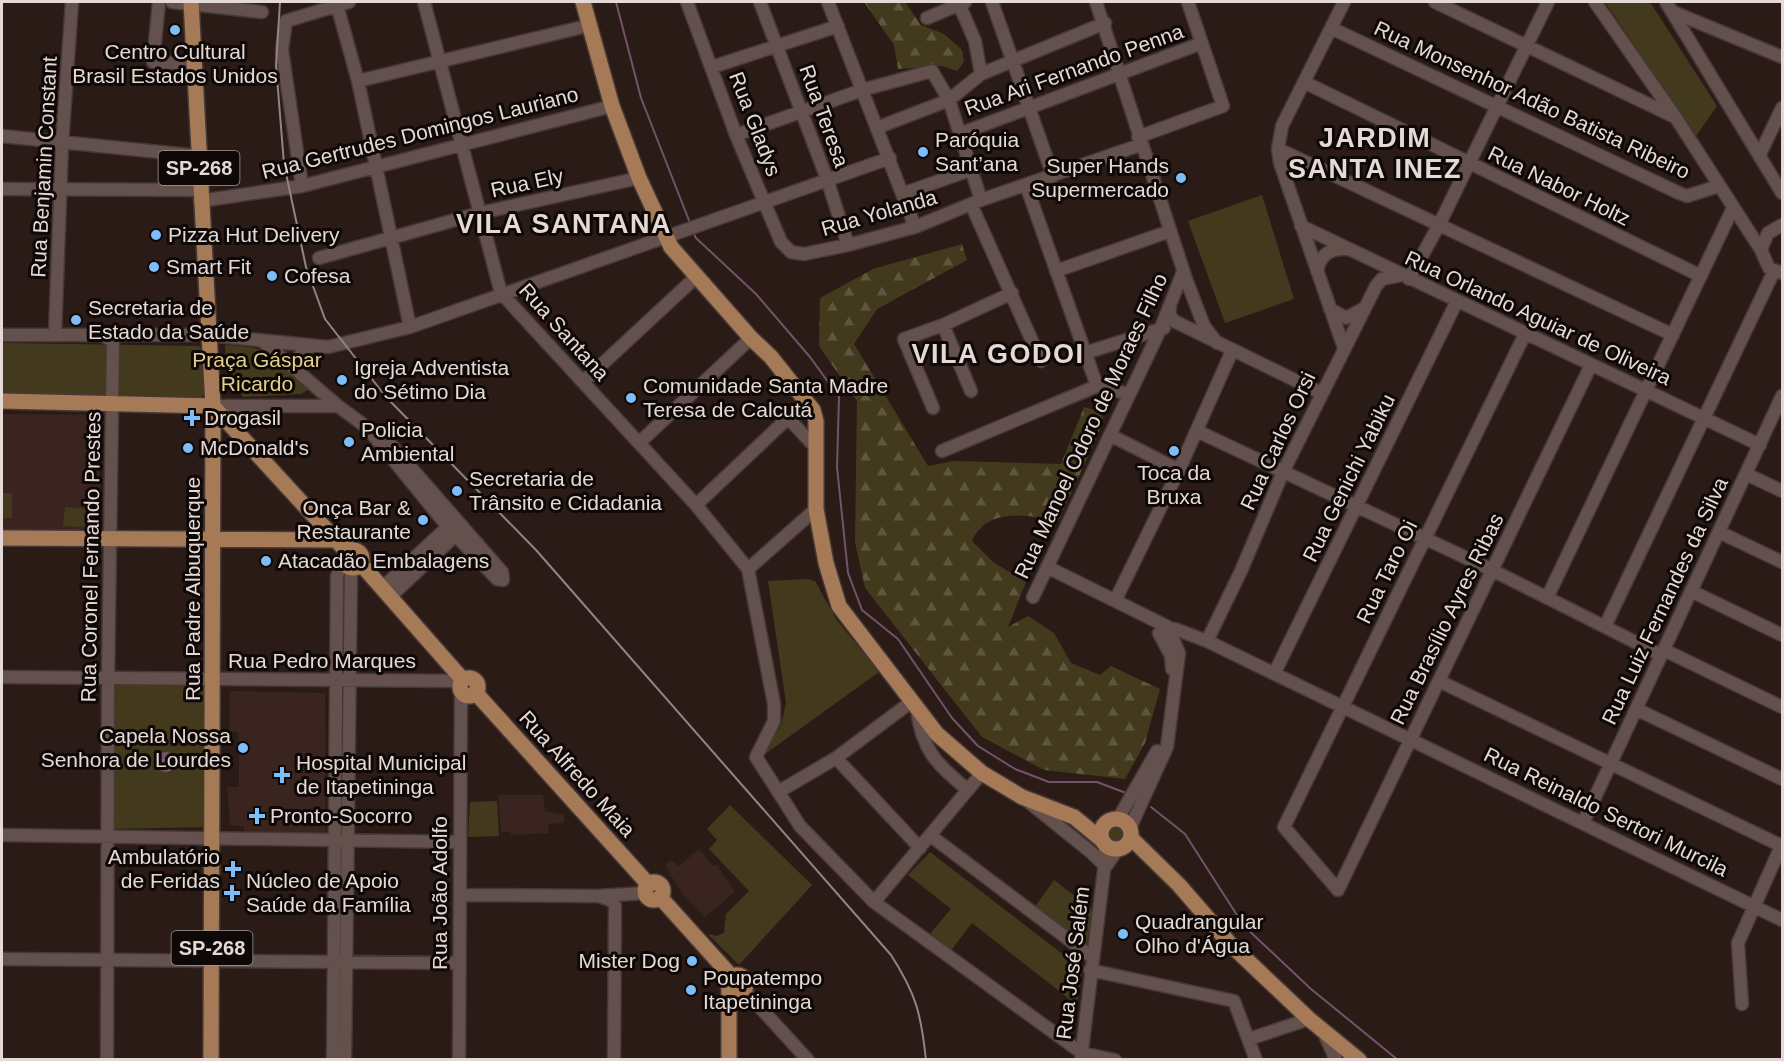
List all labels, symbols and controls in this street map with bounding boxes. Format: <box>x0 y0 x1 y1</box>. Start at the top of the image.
street label: Rua Monsenhor Adão Batista Ribeiro <box>1371 16 1694 183</box>
street label: Rua Ari Fernando Penna <box>961 19 1187 120</box>
marker: Centro Cultural Brasil Estados Unidos <box>168 23 182 37</box>
place label: Centro Cultural Brasil Estados Unidos <box>72 40 278 87</box>
street label: Rua Benjamin Constant <box>26 55 61 278</box>
street label: Rua Teresa <box>795 62 854 170</box>
street label: Rua Gladys <box>725 68 786 179</box>
street label: Rua Gertrudes Domingos Lauriano <box>259 82 581 183</box>
district label: JARDIM SANTA INEZ <box>1288 123 1462 184</box>
place label: Paróquia Sant’ana <box>935 128 1019 175</box>
street label: Rua Nabor Holtz <box>1484 141 1634 230</box>
marker: Paróquia Sant’ana <box>916 145 930 159</box>
road number: SP-268 <box>158 151 240 185</box>
place label: Super Hands Supermercado <box>1031 154 1169 201</box>
street label: Rua Ely <box>489 164 566 201</box>
marker: Super Hands Supermercado <box>1174 171 1188 185</box>
street label: Rua Yolanda <box>818 185 940 240</box>
district label: VILA SANTANA <box>456 209 672 239</box>
place label: Pizza Hut Delivery <box>168 223 340 246</box>
marker: Pizza Hut Delivery <box>149 228 163 242</box>
street label: Rua Orlando Aguiar de Oliveira <box>1402 246 1675 390</box>
place label: Smart Fit <box>166 255 251 278</box>
marker: Smart Fit <box>147 260 161 274</box>
place label: Cofesa <box>284 264 351 287</box>
marker: Cofesa <box>265 269 279 283</box>
street label: Rua Manoel Odoro de Moraes Filho <box>1010 270 1172 582</box>
street label: Rua Santana <box>515 278 614 385</box>
place label: Secretaria de Estado da Saúde <box>88 296 249 343</box>
marker: Secretaria de Estado da Saúde <box>69 313 83 327</box>
district label: VILA GODOI <box>911 339 1085 369</box>
park label: Praça Gáspar Ricardo <box>192 348 322 395</box>
place label: Igreja Adventista do Sétimo Dia <box>354 356 510 403</box>
street label: Rua Carlos Orsi <box>1236 368 1320 513</box>
marker: Igreja Adventista do Sétimo Dia <box>335 373 349 387</box>
place label: Comunidade Santa Madre Teresa de Calcutá <box>643 374 888 421</box>
street label: Rua Genichi Yabiku <box>1298 390 1399 565</box>
marker: Comunidade Santa Madre Teresa de Calcutá <box>624 391 638 405</box>
place label: Drogasil <box>204 406 281 429</box>
street label: Rua Coronel Fernando Prestes <box>76 411 105 703</box>
marker: Drogasil <box>185 411 199 425</box>
place label: Policia Ambiental <box>361 418 454 465</box>
marker: Policia Ambiental <box>342 435 356 449</box>
place label: McDonald's <box>200 436 309 459</box>
marker: McDonald's <box>181 441 195 455</box>
marker: Toca da Bruxa <box>1167 444 1181 458</box>
place label: Toca da Bruxa <box>1137 461 1211 508</box>
place label: Secretaria de Trânsito e Cidadania <box>469 467 662 514</box>
street label: Rua Luiz Fernandes da Silva <box>1597 473 1732 728</box>
street label: Rua Padre Albuquerque <box>181 477 204 701</box>
marker: Secretaria de Trânsito e Cidadania <box>450 484 464 498</box>
place label: Onça Bar & Restaurante <box>297 496 411 543</box>
street label: Rua Brasílio Ayres Ribas <box>1385 510 1508 728</box>
marker: Onça Bar & Restaurante <box>416 513 430 527</box>
street label: Rua Taro Oi <box>1352 517 1421 627</box>
place label: Atacadão Embalagens <box>278 549 489 572</box>
marker: Atacadão Embalagens <box>259 554 273 568</box>
street label: Rua Pedro Marques <box>228 649 416 672</box>
street label: Rua Alfredo Maia <box>515 706 640 841</box>
place label: Capela Nossa Senhora de Lourdes <box>41 724 231 771</box>
marker: Capela Nossa Senhora de Lourdes <box>236 741 250 755</box>
street label: Rua Reinaldo Sertori Murcila <box>1481 742 1732 881</box>
place label: Hospital Municipal de Itapetininga <box>296 751 466 798</box>
marker: Hospital Municipal de Itapetininga <box>273 766 291 784</box>
place label: Pronto-Socorro <box>270 804 412 827</box>
marker: Pronto-Socorro <box>248 807 266 825</box>
street label: Rua João Adolfo <box>428 816 451 970</box>
place label: Ambulatório de Feridas <box>108 845 220 892</box>
marker: Ambulatório de Feridas <box>224 860 242 878</box>
place label: Núcleo de Apoio Saúde da Família <box>246 869 411 916</box>
marker: Núcleo de Apoio Saúde da Família <box>223 884 241 902</box>
street label: Rua José Salém <box>1052 885 1093 1041</box>
place label: Quadrangular Olho d'Água <box>1135 910 1263 957</box>
marker: Quadrangular Olho d'Água <box>1116 927 1130 941</box>
road number: SP-268 <box>172 931 252 965</box>
place label: Mister Dog <box>578 949 680 972</box>
marker: Mister Dog <box>685 954 699 968</box>
place label: Poupatempo Itapetininga <box>703 966 822 1013</box>
marker: Poupatempo Itapetininga <box>684 983 698 997</box>

